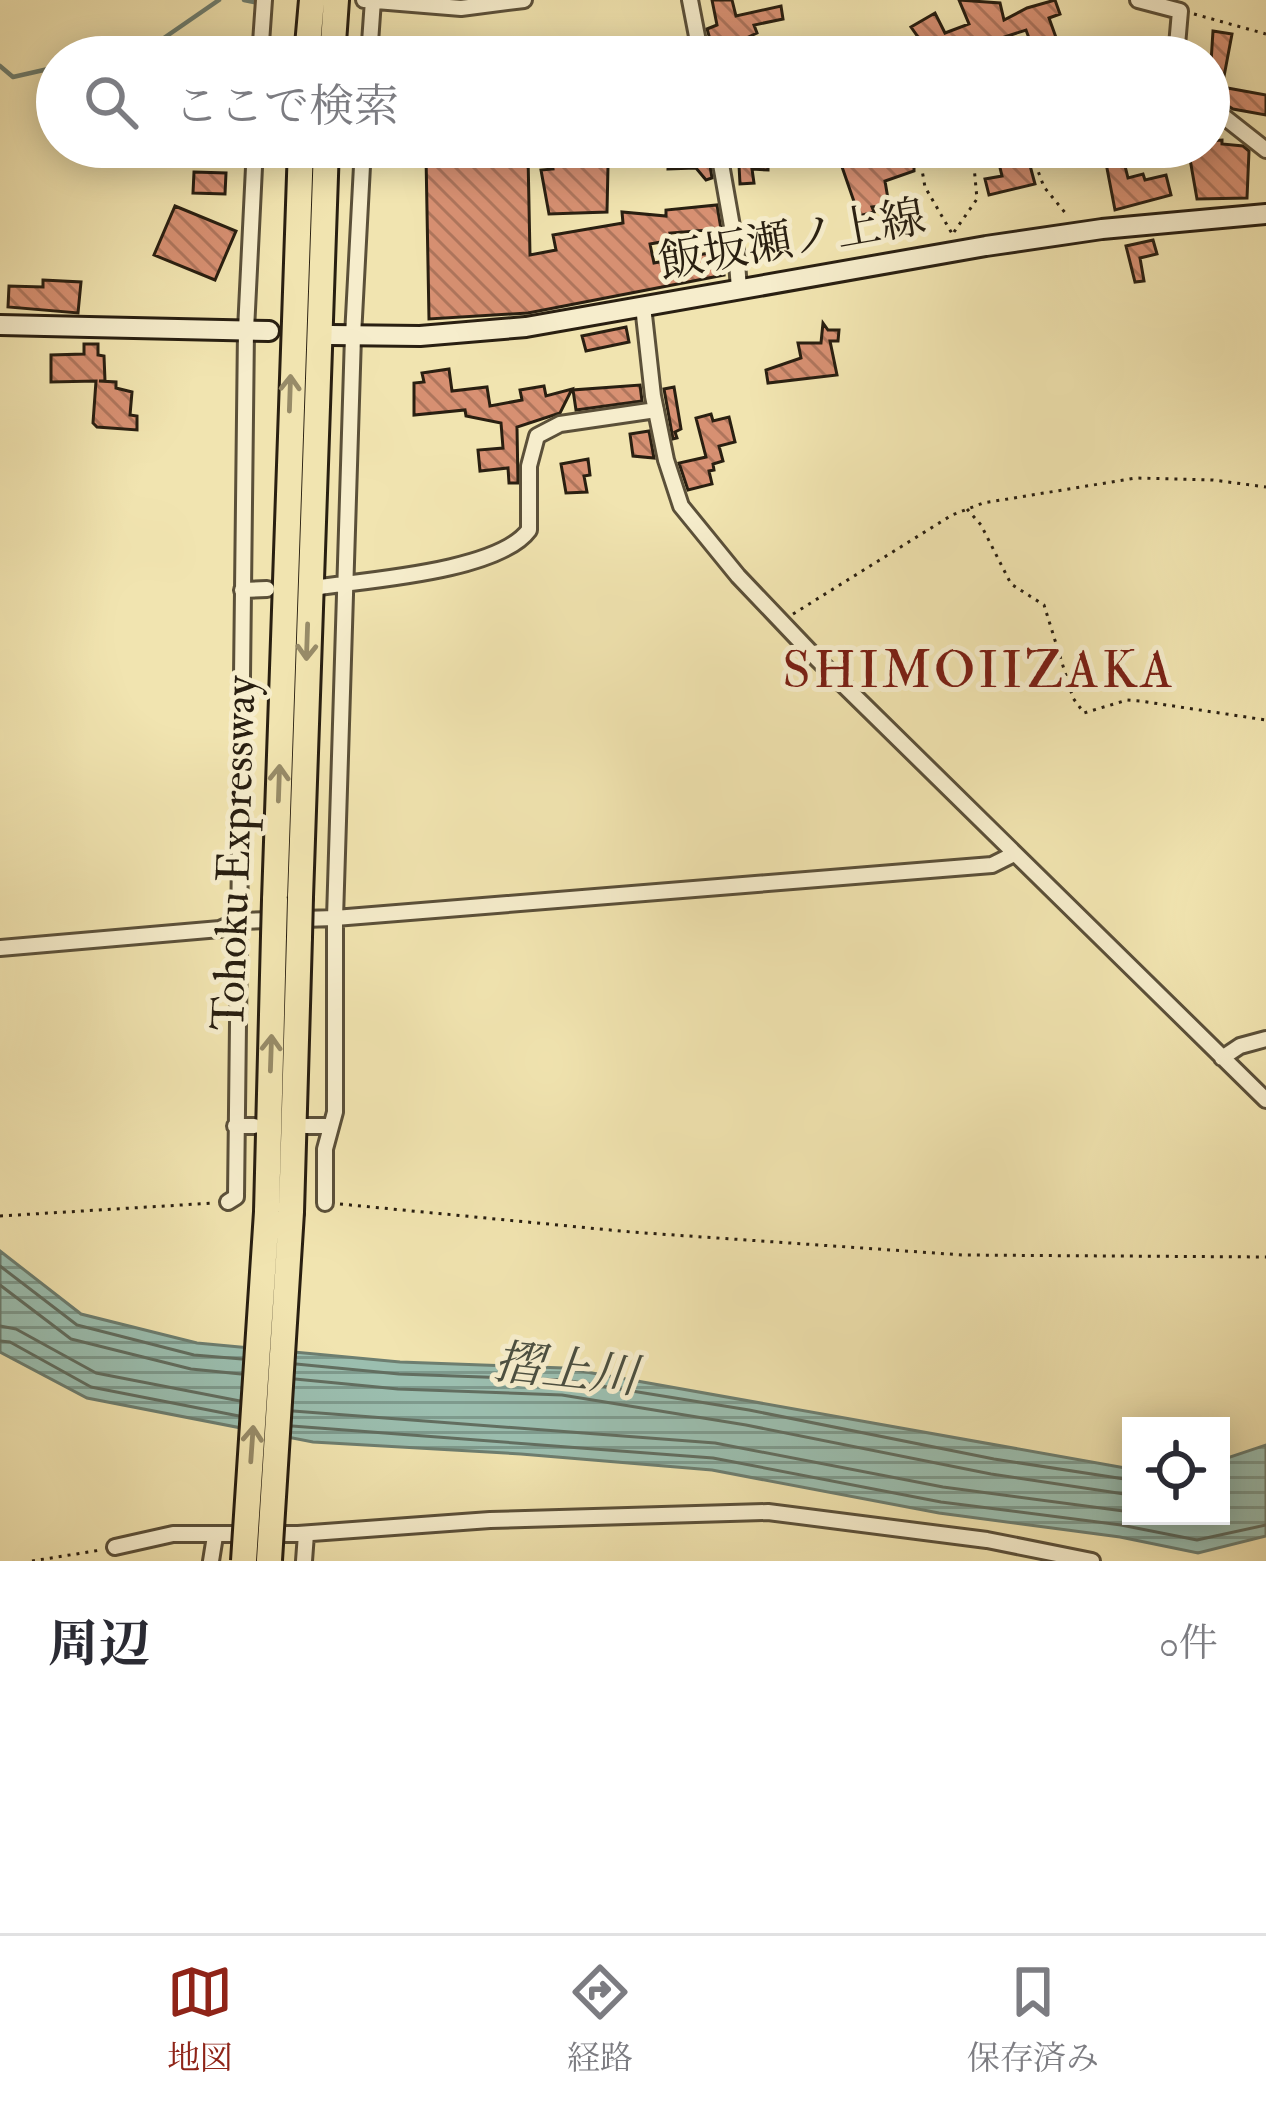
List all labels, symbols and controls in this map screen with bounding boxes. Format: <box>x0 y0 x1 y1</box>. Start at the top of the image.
search box <box>36 36 1230 168</box>
icon: search <box>78 69 144 135</box>
text: ここで検索 <box>174 79 399 135</box>
street label: 飯坂瀬ノ上線 <box>654 189 930 291</box>
one-way arrow <box>279 374 302 413</box>
one-way arrow <box>296 622 319 661</box>
district label: SHIMOIIZAKA <box>782 639 1176 703</box>
street label: Tohoku Expressway <box>201 674 269 1031</box>
one-way arrow <box>268 764 291 803</box>
one-way arrow <box>259 1034 282 1073</box>
water label: 摺上川 <box>491 1333 646 1408</box>
map controls <box>1122 1417 1230 1525</box>
button: locate <box>1122 1417 1230 1525</box>
one-way arrow <box>241 1425 264 1464</box>
text: 周辺 <box>48 1613 150 1677</box>
text: 0件 <box>1159 1619 1218 1668</box>
tab: 地図 <box>167 1959 233 2079</box>
tab: 経路 <box>567 1959 633 2079</box>
tab: 保存済み <box>967 1959 1099 2079</box>

